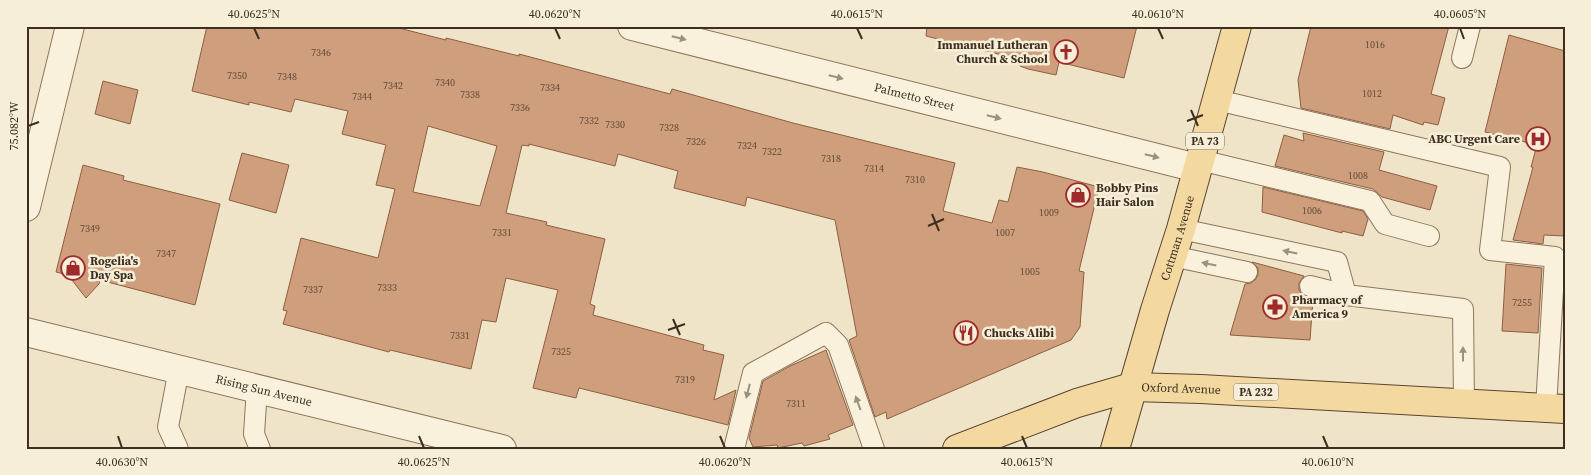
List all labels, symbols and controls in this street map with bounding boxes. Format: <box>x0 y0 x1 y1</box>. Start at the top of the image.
text: 40.0625°N <box>228 6 280 22</box>
text: 40.0620°N <box>529 6 581 22</box>
text: 40.0615°N <box>831 6 883 22</box>
text: 40.0610°N <box>1132 6 1184 22</box>
text: 40.0605°N <box>1434 6 1486 22</box>
one-way arrow <box>671 34 686 42</box>
place label: Immanuel Lutheran Church & School <box>937 37 1049 67</box>
house number: 1016 <box>1365 38 1385 51</box>
church icon: Immanuel Lutheran Church & School <box>1053 39 1079 65</box>
house number: 7346 <box>311 46 331 59</box>
house number: 7350 <box>227 69 247 82</box>
house number: 7348 <box>277 70 297 83</box>
one-way arrow <box>829 74 844 82</box>
house number: 7340 <box>435 76 455 89</box>
house number: 7342 <box>383 79 403 92</box>
street label: Palmetto Street <box>872 79 956 115</box>
house number: 7334 <box>540 81 560 94</box>
house number: 1012 <box>1362 87 1382 100</box>
house number: 7338 <box>460 88 480 101</box>
house number: 7344 <box>352 90 372 103</box>
text: 75.082°W <box>6 101 22 151</box>
house number: 7336 <box>510 101 530 114</box>
one-way arrow <box>987 113 1002 121</box>
house number: 7332 <box>579 114 599 127</box>
house number: 7330 <box>605 118 625 131</box>
house number: 7328 <box>659 121 679 134</box>
hospital icon: ABC Urgent Care <box>1525 126 1551 152</box>
place label: ABC Urgent Care <box>1428 131 1520 147</box>
road number: PA 73 <box>1186 132 1224 150</box>
house number: 7326 <box>686 135 706 148</box>
house number: 7324 <box>737 139 757 152</box>
house number: 7322 <box>762 145 782 158</box>
house number: 7318 <box>821 152 841 165</box>
one-way arrow <box>1144 152 1159 160</box>
house number: 7314 <box>864 162 884 175</box>
house number: 1008 <box>1348 169 1368 182</box>
house number: 7310 <box>905 173 925 186</box>
place label: Bobby Pins Hair Salon <box>1096 180 1159 210</box>
shop icon: Bobby Pins Hair Salon <box>1065 182 1091 208</box>
street label: Cottman Avenue <box>1157 194 1198 283</box>
house number: 1006 <box>1302 204 1322 217</box>
house number: 1009 <box>1039 206 1059 219</box>
house number: 7349 <box>80 222 100 235</box>
house number: 7331 <box>492 226 512 239</box>
house number: 1007 <box>995 226 1015 239</box>
house number: 7347 <box>156 247 176 260</box>
one-way arrow <box>1282 248 1297 256</box>
place label: Rogelia's Day Spa <box>90 253 139 283</box>
shop icon: Rogelia's Day Spa <box>60 255 86 281</box>
one-way arrow <box>1202 260 1217 268</box>
house number: 1005 <box>1020 265 1040 278</box>
house number: 7333 <box>377 281 397 294</box>
house number: 7337 <box>303 283 323 296</box>
place label: Pharmacy of America 9 <box>1292 292 1363 322</box>
pharmacy icon: Pharmacy of America 9 <box>1262 294 1288 320</box>
house number: 7255 <box>1512 296 1532 309</box>
restaurant icon: Chucks Alibi <box>953 320 979 346</box>
place label: Chucks Alibi <box>984 325 1054 341</box>
house number: 7331 <box>450 329 470 342</box>
house number: 7325 <box>551 345 571 358</box>
one-way arrow <box>1459 346 1467 362</box>
street label: Rising Sun Avenue <box>214 371 314 410</box>
house number: 7319 <box>675 373 695 386</box>
street label: Oxford Avenue <box>1141 379 1221 398</box>
one-way arrow <box>744 384 752 399</box>
road number: PA 232 <box>1234 384 1278 401</box>
one-way arrow <box>854 395 862 410</box>
house number: 7311 <box>786 397 806 410</box>
text: 40.0630°N <box>96 454 148 470</box>
text: 40.0625°N <box>398 454 450 470</box>
text: 40.0620°N <box>699 454 751 470</box>
text: 40.0615°N <box>1001 454 1053 470</box>
text: 40.0610°N <box>1302 454 1354 470</box>

